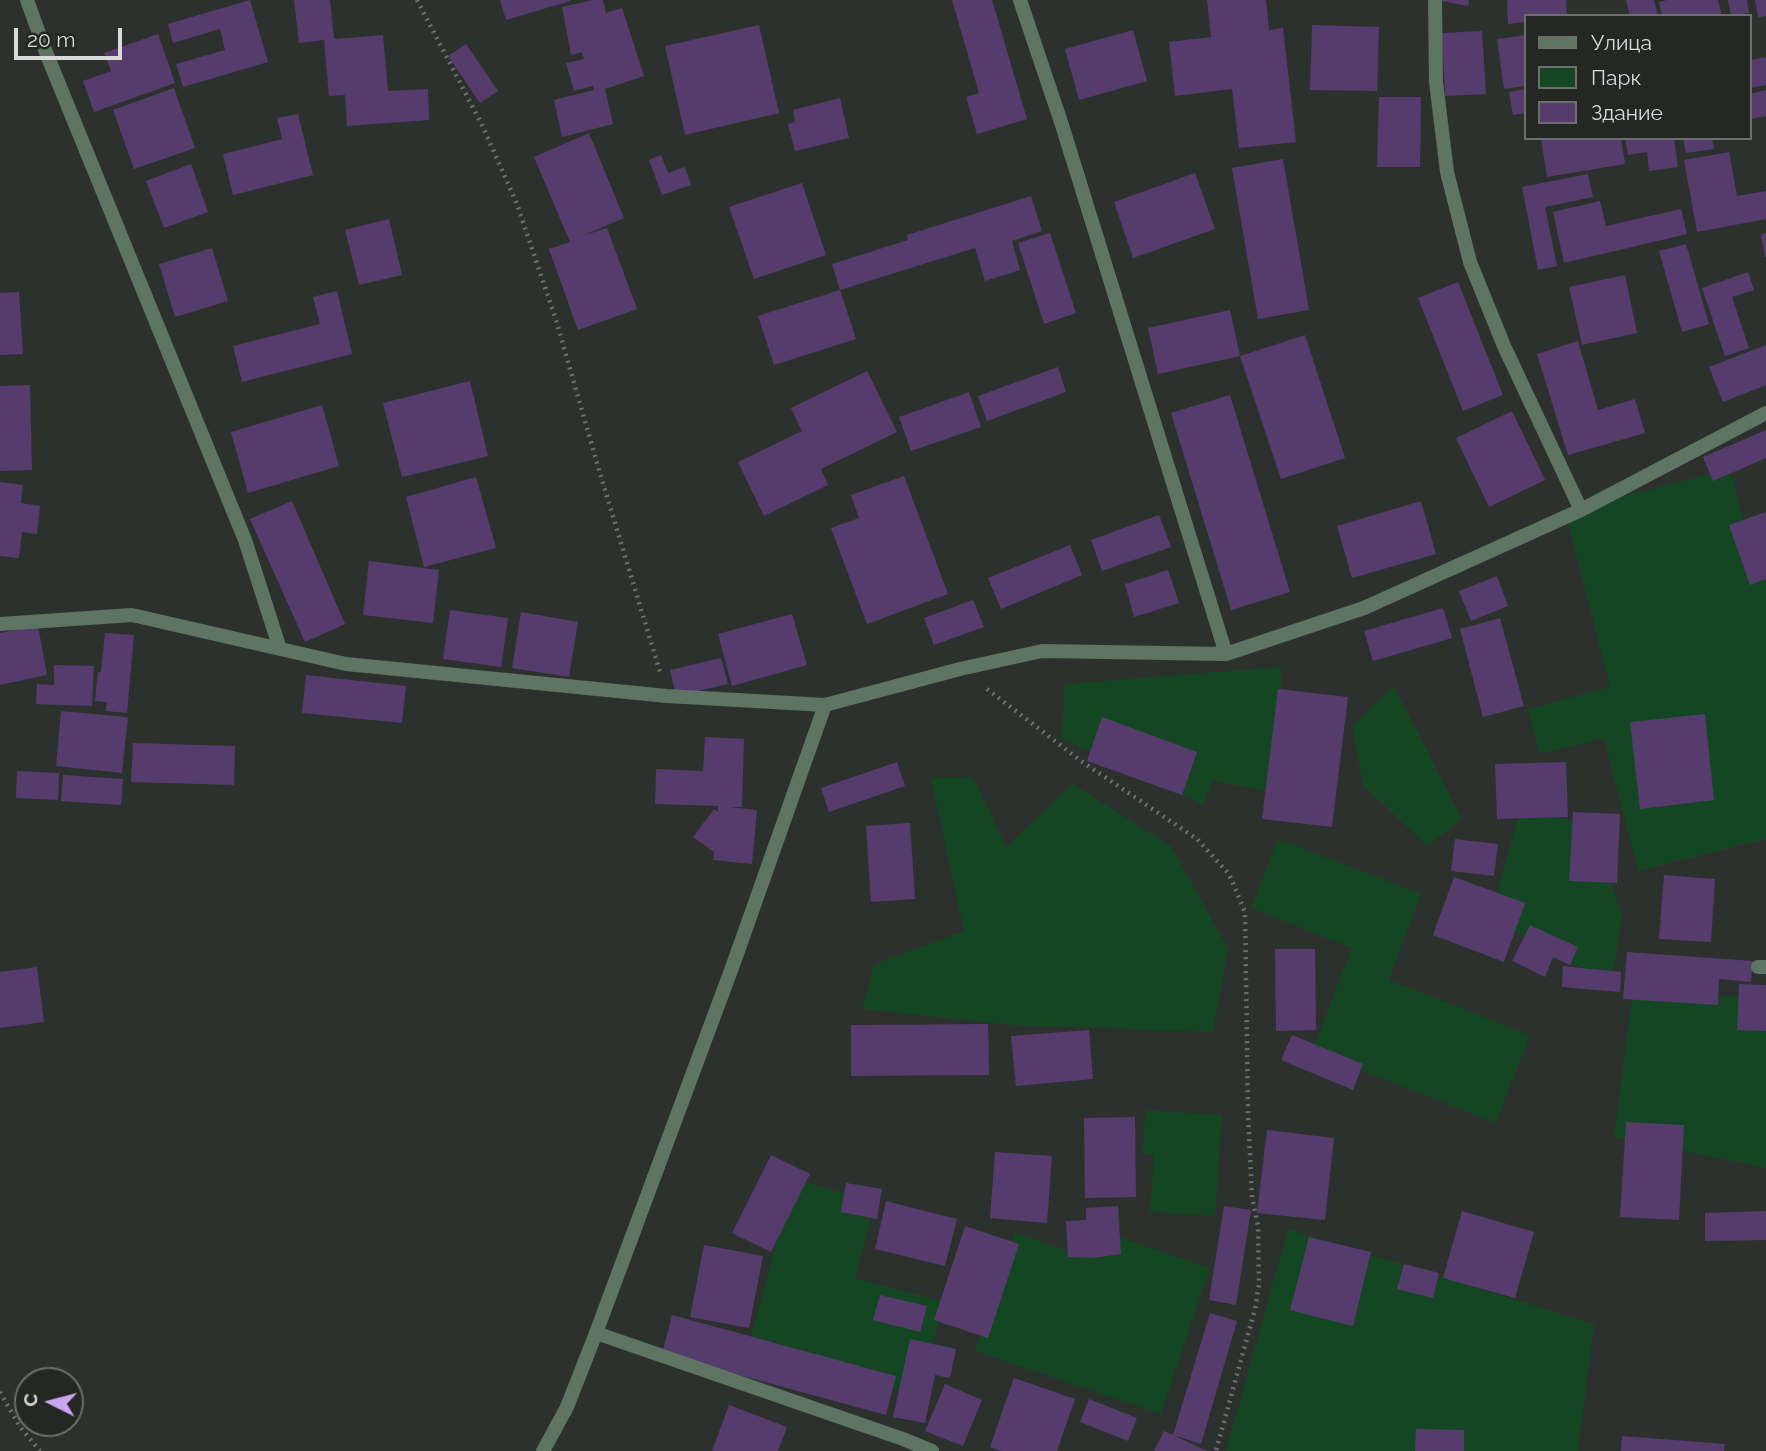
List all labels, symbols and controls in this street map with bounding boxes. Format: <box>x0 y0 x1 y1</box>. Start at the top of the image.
scale bar <box>18 14 126 58</box>
legend <box>1524 14 1752 140</box>
text: 20 m <box>27 27 75 52</box>
text: Улица <box>1591 30 1652 55</box>
text: Парк <box>1591 65 1641 90</box>
text: Здание <box>1591 100 1663 125</box>
north arrow <box>14 1367 84 1437</box>
text: С <box>18 1392 42 1408</box>

